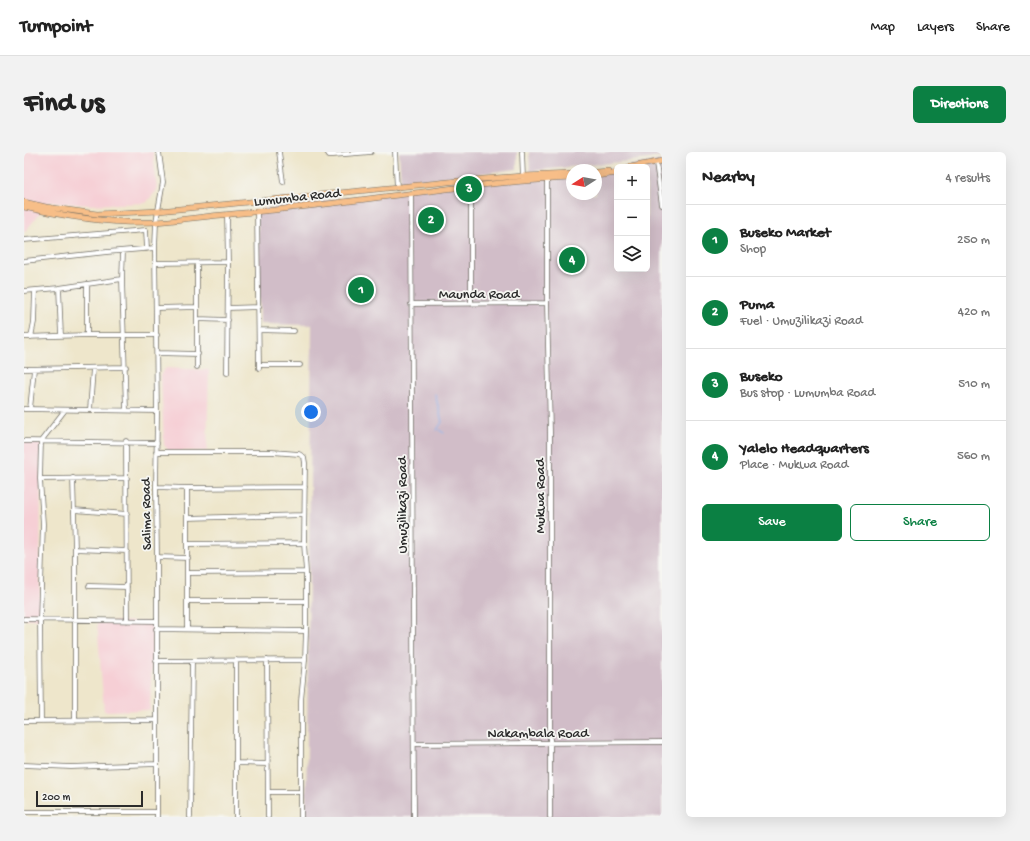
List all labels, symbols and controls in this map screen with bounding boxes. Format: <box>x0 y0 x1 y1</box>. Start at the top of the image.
text: Turnpoint <box>20 16 92 39</box>
text: Map <box>871 19 895 36</box>
text: Layers <box>917 19 954 36</box>
text: Share <box>976 19 1010 36</box>
button: Directions <box>913 86 1006 123</box>
text: Find us <box>24 88 104 121</box>
north arrow <box>566 164 602 200</box>
map controls <box>614 164 650 272</box>
button: + <box>614 164 650 200</box>
text: Nearby <box>702 168 755 188</box>
text: 4 results <box>946 171 990 186</box>
pin: 3 <box>456 174 482 204</box>
street label: Lumumba Road <box>253 185 343 211</box>
button: − <box>614 200 650 236</box>
pin: 2 <box>418 205 444 235</box>
text: Buseko Market <box>740 224 831 242</box>
text: 1 <box>712 233 718 248</box>
text: 250 m <box>957 233 990 248</box>
button: layers <box>614 236 650 272</box>
text: Shop <box>740 242 766 257</box>
pin: 4 <box>559 245 585 275</box>
pin: 1 <box>348 275 374 305</box>
street label: Maunda Road <box>439 287 521 304</box>
text: Puma <box>740 296 774 314</box>
text: 2 <box>712 305 718 320</box>
text: 420 m <box>958 305 990 320</box>
text: Fuel · Umuzilikazi Road <box>740 314 863 329</box>
text: Buseko <box>740 368 782 386</box>
text: 3 <box>712 377 718 392</box>
text: 510 m <box>958 377 990 392</box>
text: Bus stop · Lumumba Road <box>740 386 875 401</box>
your location <box>301 402 321 422</box>
text: Yalelo Headquarters <box>740 440 869 458</box>
text: 4 <box>712 449 718 464</box>
text: 560 m <box>957 449 990 464</box>
street label: Umuzilikazi Road <box>395 455 412 554</box>
street label: Mukwa Road <box>533 457 550 534</box>
text: Place · Mukwa Road <box>740 458 848 473</box>
street label: Salima Road <box>138 476 157 550</box>
button: Save <box>702 504 842 541</box>
button: Share <box>850 504 990 541</box>
street label: Nakambala Road <box>488 726 590 743</box>
scale bar <box>36 789 143 808</box>
text: 200 m <box>42 792 70 804</box>

